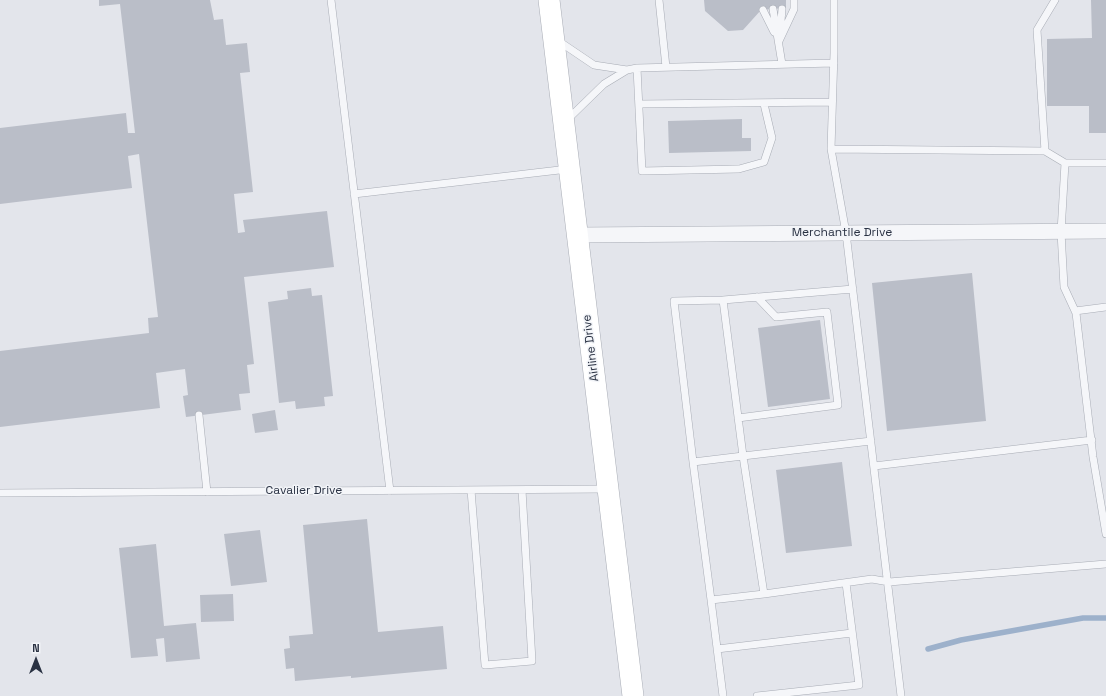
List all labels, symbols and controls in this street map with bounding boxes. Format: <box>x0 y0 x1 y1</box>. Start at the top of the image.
street label: Merchantile Drive <box>792 226 892 240</box>
street label: Airline Drive <box>580 314 602 382</box>
street label: Cavalier Drive <box>266 484 342 498</box>
north arrow <box>16 640 56 680</box>
text: N <box>32 641 40 655</box>

